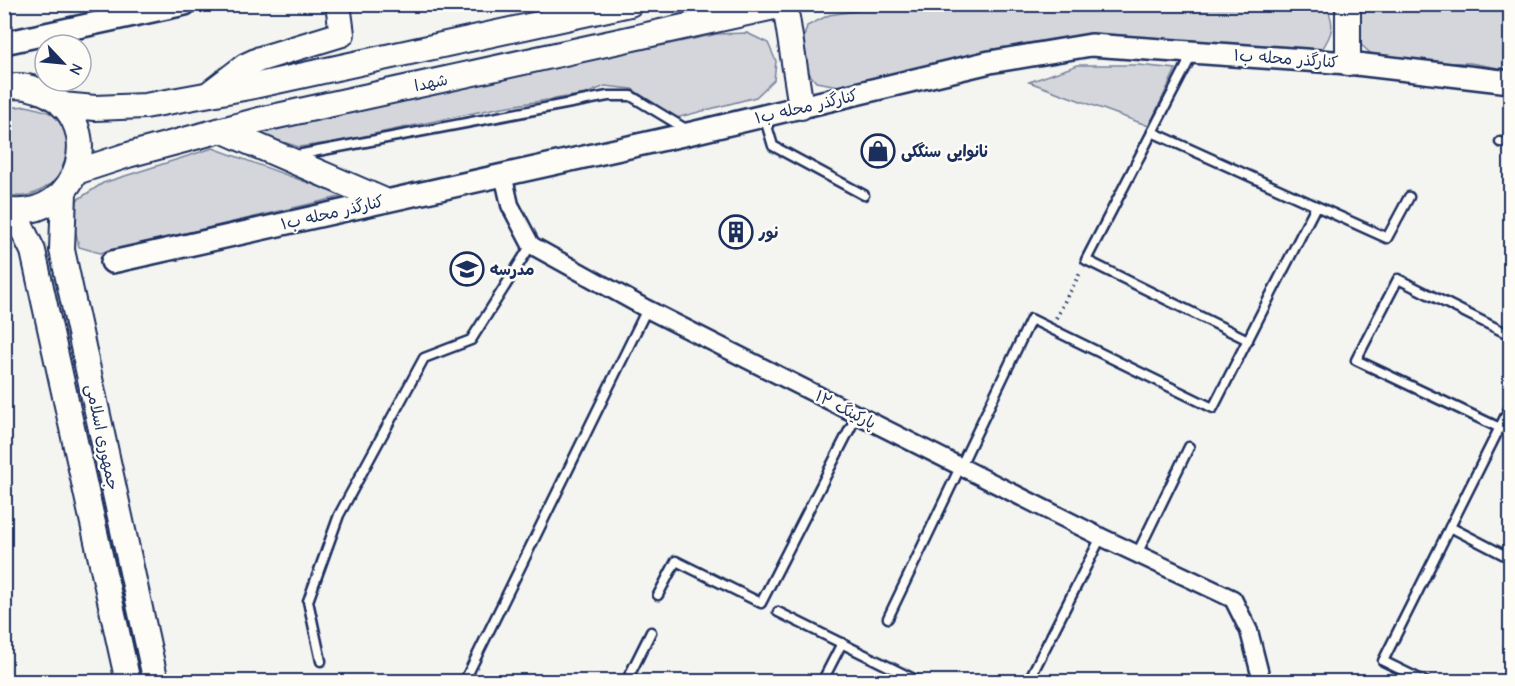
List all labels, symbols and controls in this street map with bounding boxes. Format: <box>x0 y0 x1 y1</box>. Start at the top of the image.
north arrow <box>33 33 93 93</box>
street label: کنارگذر محله ب۱ <box>1233 45 1339 72</box>
text: N <box>65 61 86 78</box>
street label: شهدا <box>413 71 450 95</box>
street label: کنارگذر محله ب۱ <box>753 85 859 128</box>
shop icon: نانوایی سنگکی <box>860 133 896 169</box>
place label: نانوایی سنگکی <box>901 142 989 162</box>
street label: کنارگذر محله ب۱ <box>279 191 385 234</box>
building icon: نور <box>718 214 754 250</box>
place label: نور <box>758 224 778 243</box>
school or university icon: مدرسه <box>449 251 485 287</box>
place label: مدرسه <box>490 261 535 279</box>
street label: جمهوری اسلامی <box>81 383 122 492</box>
street label: پارکینگ ۱۲ <box>812 386 879 434</box>

